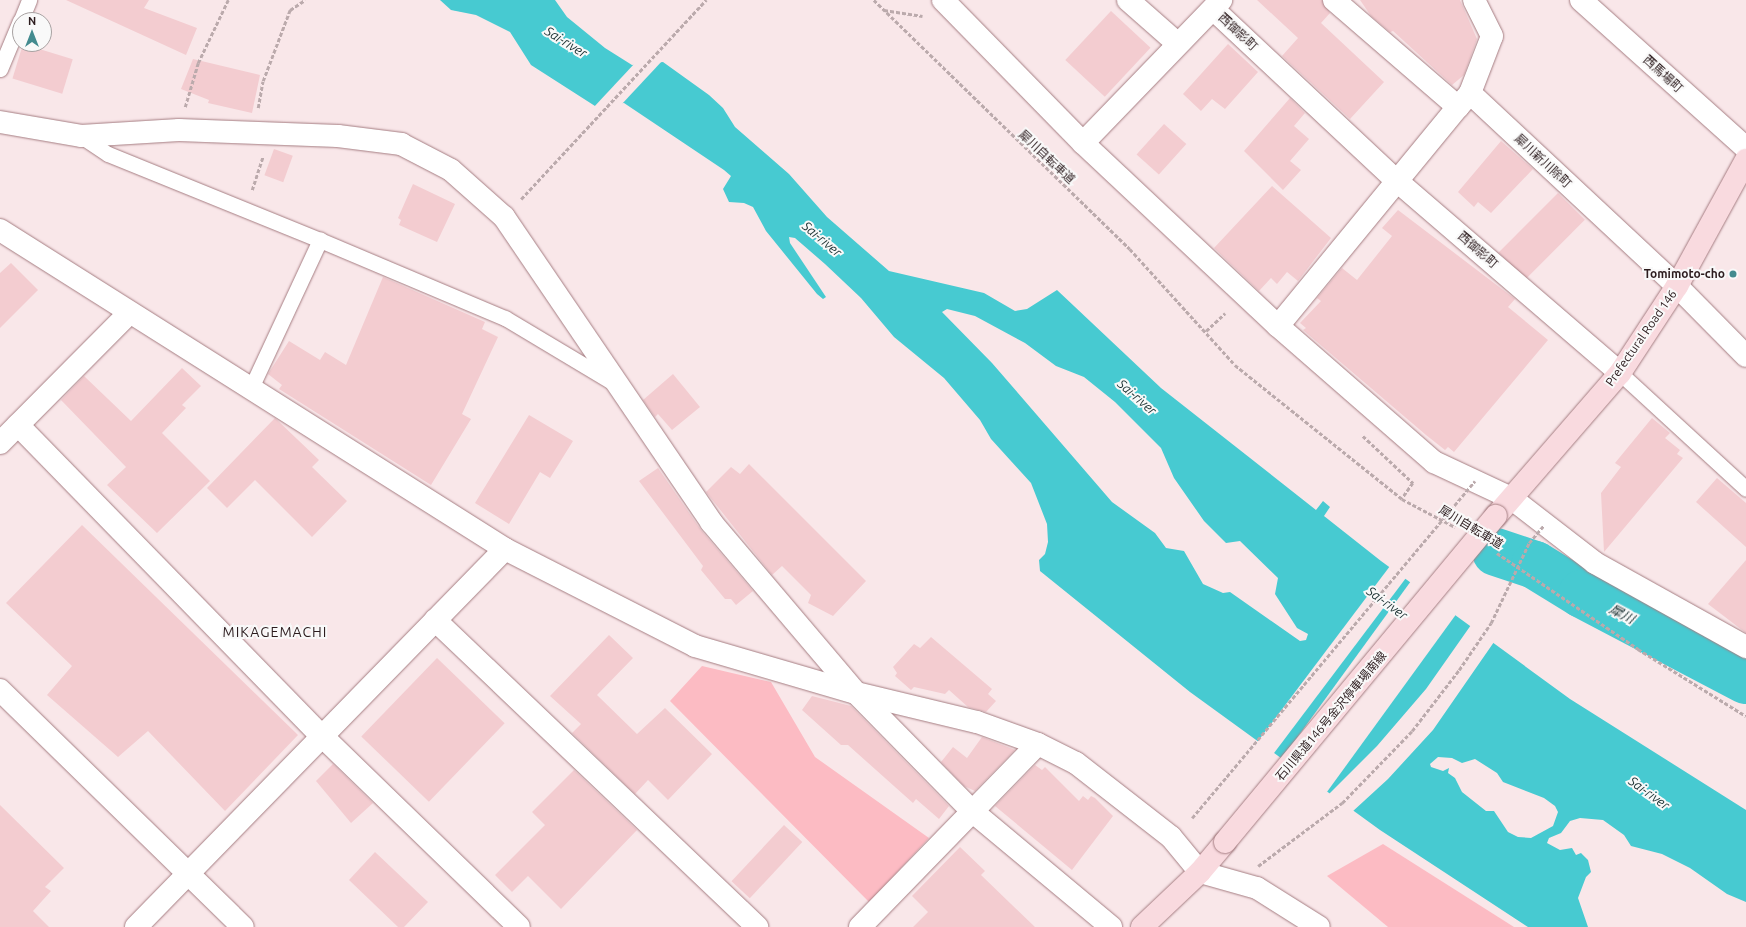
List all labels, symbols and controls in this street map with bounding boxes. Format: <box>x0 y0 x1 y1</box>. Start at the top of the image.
street label: 西御影町 <box>1216 10 1260 54</box>
north arrow <box>12 12 52 52</box>
text: N <box>28 15 36 27</box>
water label: Sai-river <box>542 23 590 61</box>
street label: 西馬場町 <box>1640 53 1686 95</box>
street label: 犀川自転車道 <box>1016 127 1078 187</box>
street label: 犀川新川除町 <box>1512 131 1574 191</box>
water label: Sai-river <box>799 218 845 260</box>
street label: 西御影町 <box>1455 229 1501 271</box>
place label: Tomimoto-cho <box>1644 267 1725 281</box>
marker: Tomimoto-cho <box>1728 269 1738 279</box>
street label: Prefectural Road 146 <box>1602 287 1680 389</box>
water label: Sai-river <box>1114 376 1160 418</box>
street label: 犀川自転車道 <box>1436 502 1506 552</box>
water label: Sai-river <box>1364 583 1410 623</box>
water label: 犀川 <box>1607 601 1637 627</box>
district label: MIKAGEMACHI <box>223 624 327 640</box>
street label: 石川県道146号金沢停車場南線 <box>1273 648 1389 784</box>
water label: Sai-river <box>1626 773 1672 813</box>

